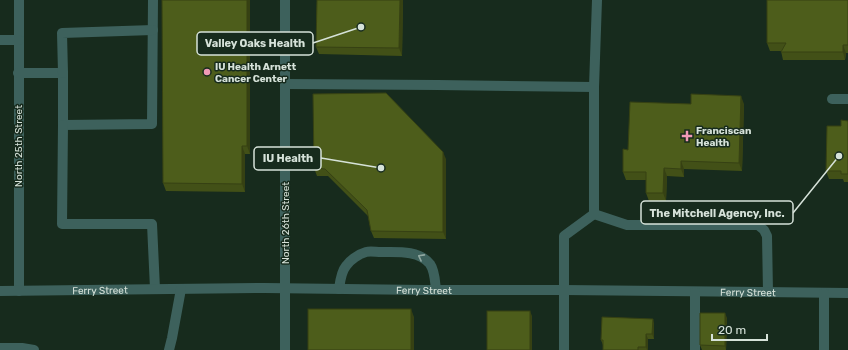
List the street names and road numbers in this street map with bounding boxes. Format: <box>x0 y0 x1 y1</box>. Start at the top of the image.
street label: North 25th Street <box>13 105 25 187</box>
street label: North 26th Street <box>280 182 292 264</box>
street label: Ferry Street <box>72 285 128 297</box>
street label: Ferry Street <box>396 285 452 297</box>
street label: Ferry Street <box>720 287 776 299</box>

